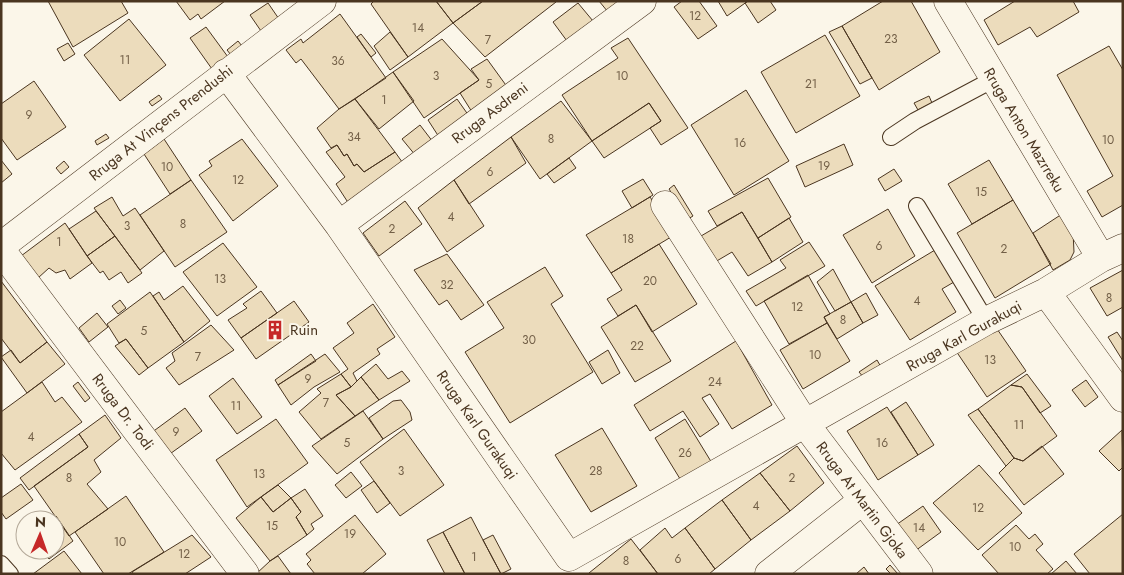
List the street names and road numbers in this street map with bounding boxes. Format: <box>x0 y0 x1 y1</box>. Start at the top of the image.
street label: Rruga At Vinçens Prendushi <box>84 60 238 186</box>
street label: Rruga Anton Mazrreku <box>978 63 1070 197</box>
street label: Rruga Asdreni <box>447 77 533 149</box>
street label: Rruga Karl Gurakuqi <box>902 295 1026 377</box>
street label: Rruga Karl Gurakuqi <box>431 366 523 484</box>
street label: Rruga Dr. Todi <box>87 369 159 455</box>
street label: Rruga At Martin Gjoka <box>811 437 913 563</box>

